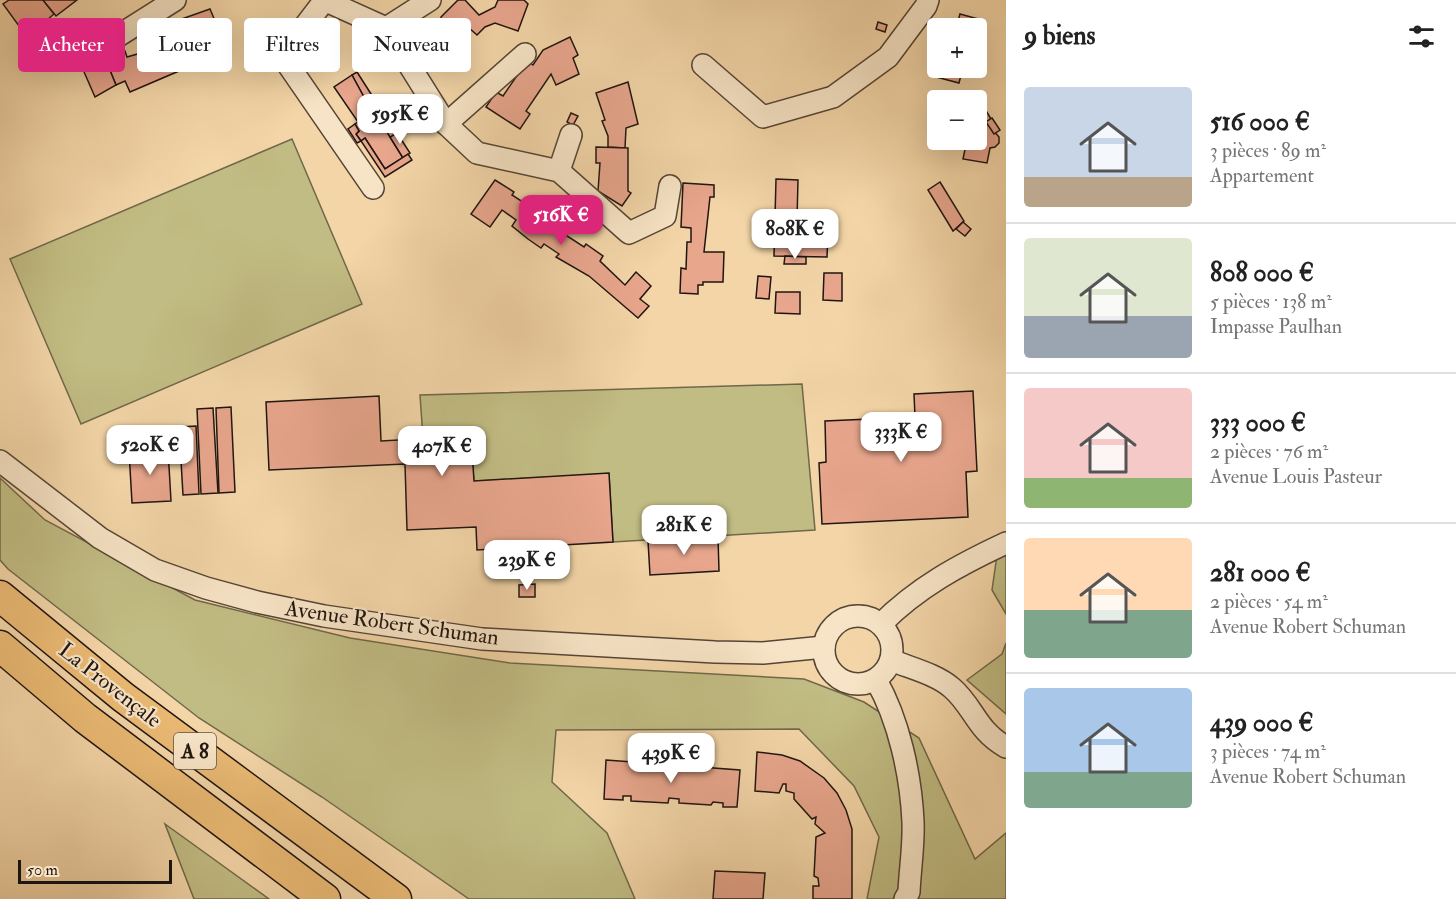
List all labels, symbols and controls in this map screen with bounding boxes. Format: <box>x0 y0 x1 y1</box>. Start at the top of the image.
chip: Acheter <box>18 18 125 72</box>
chip: Louer <box>137 18 232 72</box>
chip: Filtres <box>244 18 340 72</box>
chip: Nouveau <box>352 18 471 72</box>
map controls <box>927 18 987 150</box>
button: + <box>927 18 987 78</box>
text: 9 biens <box>1024 20 1095 52</box>
icon: filters <box>1405 20 1438 53</box>
button: − <box>927 90 987 150</box>
pin: 595K € <box>351 94 449 145</box>
text: 595K € <box>371 101 429 126</box>
text: 516 000 € <box>1210 106 1310 138</box>
icon: home <box>1072 111 1144 183</box>
text: 3 pièces · 89 m² <box>1210 138 1326 163</box>
text: Appartement <box>1210 163 1314 188</box>
pin: 516K € <box>512 195 610 246</box>
text: 516K € <box>533 202 589 227</box>
pin: 808K € <box>746 209 844 260</box>
text: 808K € <box>766 216 824 241</box>
text: 808 000 € <box>1210 257 1314 289</box>
icon: home <box>1072 262 1144 334</box>
text: 5 pièces · 138 m² <box>1210 289 1332 314</box>
text: Impasse Paulhan <box>1210 314 1342 339</box>
text: 333 000 € <box>1210 407 1306 439</box>
pin: 333K € <box>852 412 950 463</box>
icon: home <box>1072 412 1144 484</box>
text: 333K € <box>875 419 927 444</box>
pin: 520K € <box>101 425 199 476</box>
pin: 407K € <box>393 426 491 477</box>
text: 520K € <box>121 432 180 457</box>
text: 407K € <box>412 433 472 458</box>
text: 2 pièces · 76 m² <box>1210 439 1328 464</box>
text: Avenue Louis Pasteur <box>1210 464 1382 489</box>
pin: 281K € <box>635 505 733 556</box>
text: 281K € <box>656 512 712 537</box>
pin: 239K € <box>478 540 576 591</box>
text: 239K € <box>498 547 556 572</box>
text: 281 000 € <box>1210 557 1311 589</box>
icon: home <box>1072 562 1144 634</box>
text: 2 pièces · 54 m² <box>1210 589 1328 614</box>
street label: Avenue Robert Schuman <box>282 594 501 652</box>
text: Avenue Robert Schuman <box>1210 614 1406 639</box>
street label: La Provençale <box>53 636 167 734</box>
text: 439 000 € <box>1210 707 1313 739</box>
icon: home <box>1072 712 1144 784</box>
road number: A 8 <box>174 733 216 769</box>
pin: 439K € <box>622 733 720 784</box>
text: 3 pièces · 74 m² <box>1210 739 1326 764</box>
text: 439K € <box>642 740 700 765</box>
text: Avenue Robert Schuman <box>1210 764 1406 789</box>
scale bar <box>18 857 172 884</box>
text: 50 m <box>27 860 58 880</box>

